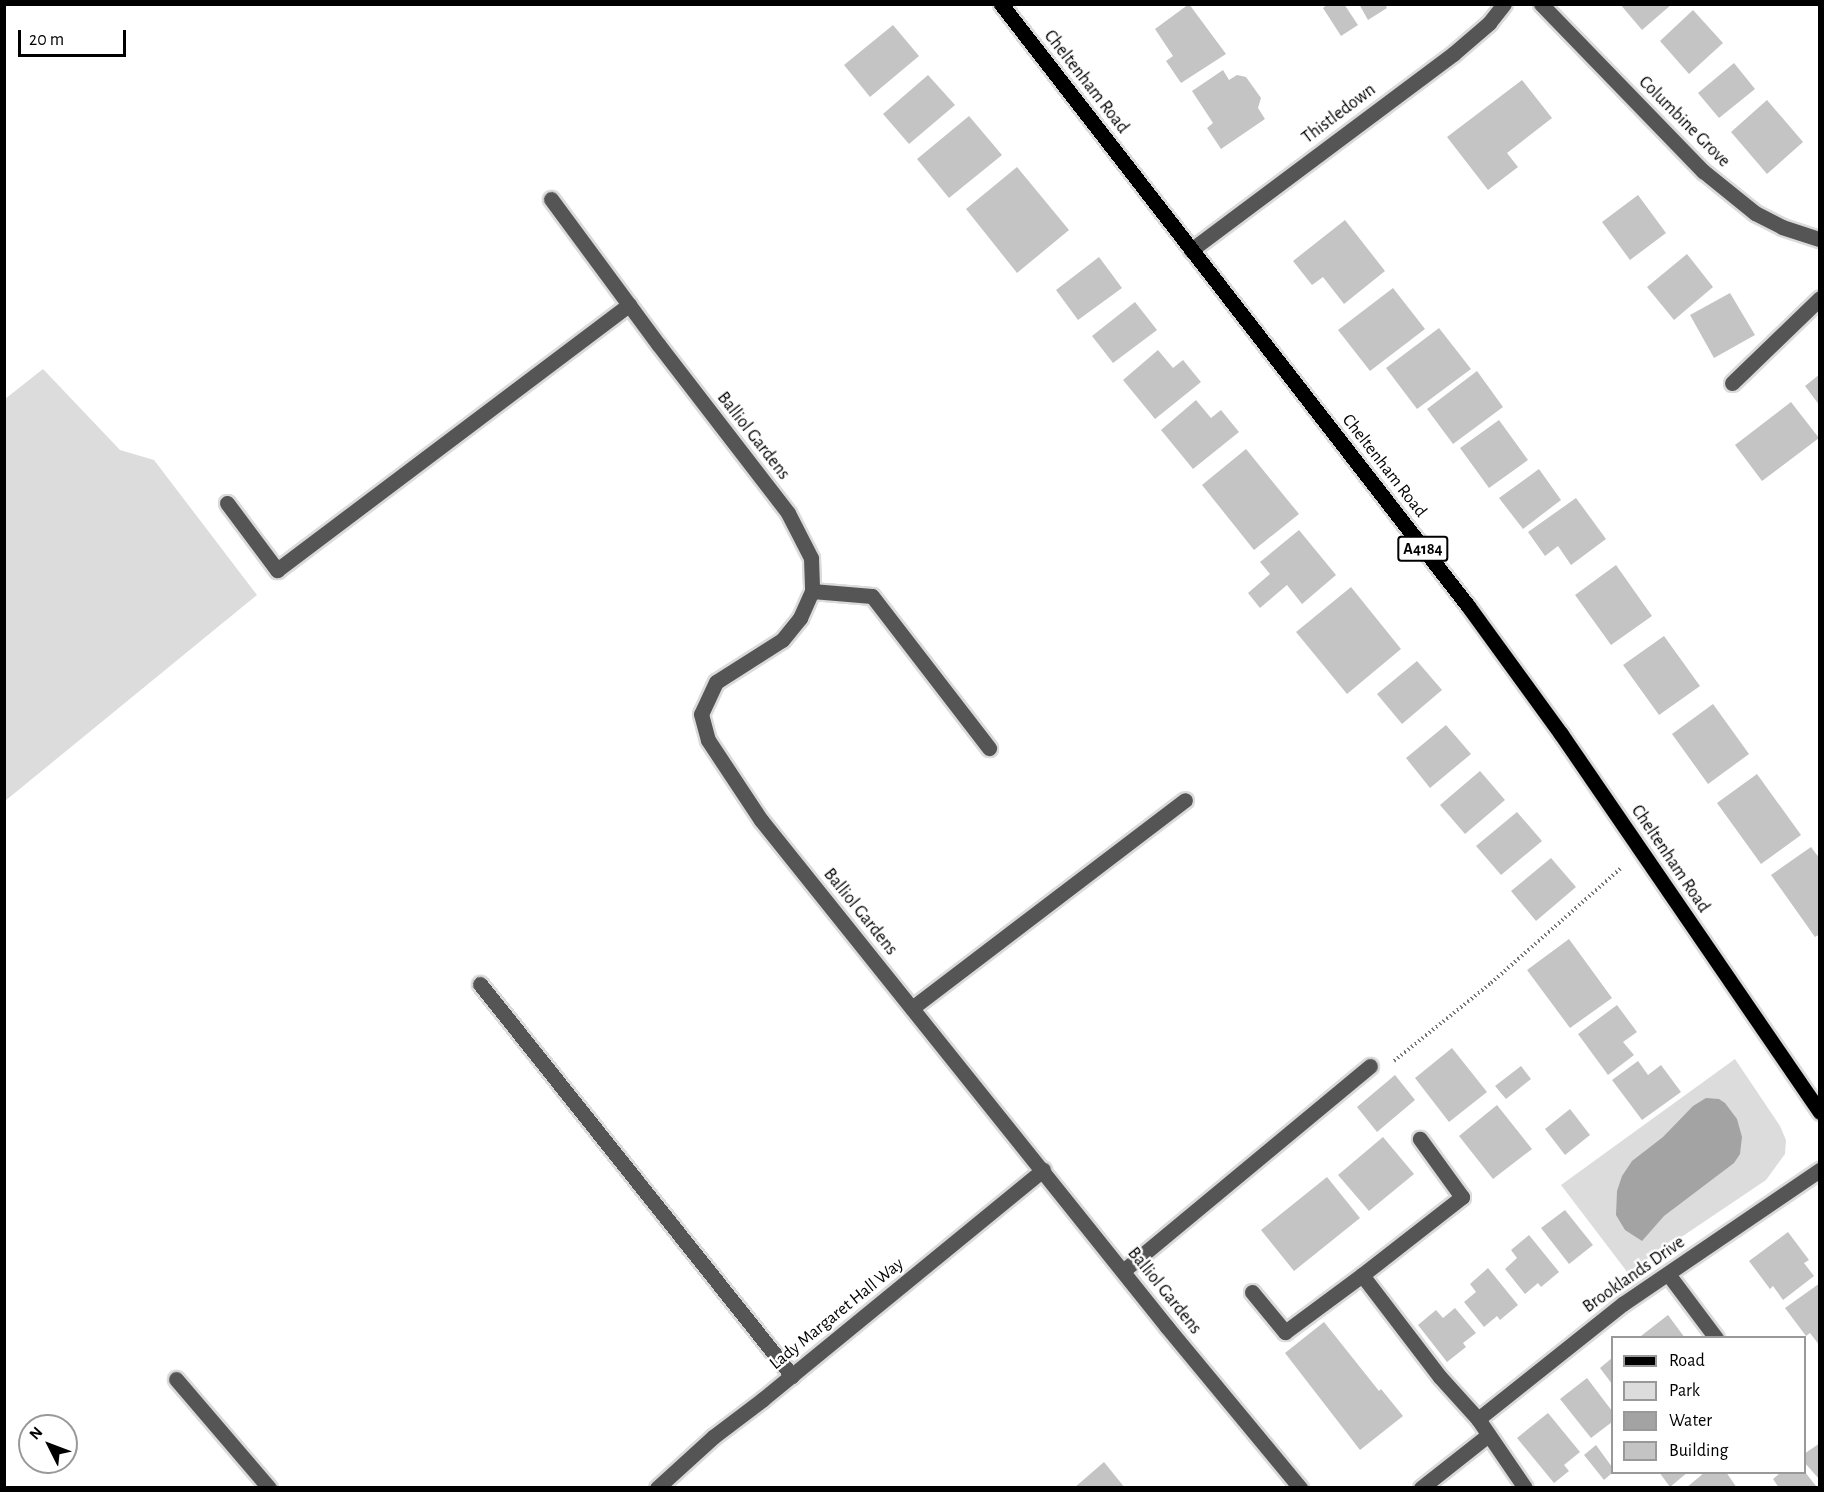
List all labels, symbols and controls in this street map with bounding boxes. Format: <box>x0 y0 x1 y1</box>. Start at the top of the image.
scale bar <box>21 18 129 56</box>
street label: Cheltenham Road <box>1039 26 1133 138</box>
text: 20 m <box>29 31 64 49</box>
street label: Columbine Grove <box>1634 72 1734 172</box>
street label: Thistledown <box>1298 79 1380 149</box>
street label: Balliol Gardens <box>712 388 794 484</box>
street label: Cheltenham Road <box>1337 410 1431 522</box>
road number: A4184 <box>1396 536 1450 562</box>
street label: Cheltenham Road <box>1626 801 1714 917</box>
street label: Balliol Gardens <box>818 864 902 960</box>
street label: Brooklands Drive <box>1579 1232 1689 1318</box>
street label: Balliol Gardens <box>1122 1243 1206 1339</box>
street label: Lady Margaret Hall Way <box>766 1253 908 1375</box>
legend <box>1611 1336 1806 1474</box>
text: Road <box>1669 1352 1705 1370</box>
text: Park <box>1669 1382 1700 1400</box>
text: Water <box>1669 1412 1712 1430</box>
north arrow <box>18 1414 78 1474</box>
text: N <box>26 1424 46 1443</box>
text: Building <box>1669 1442 1728 1460</box>

